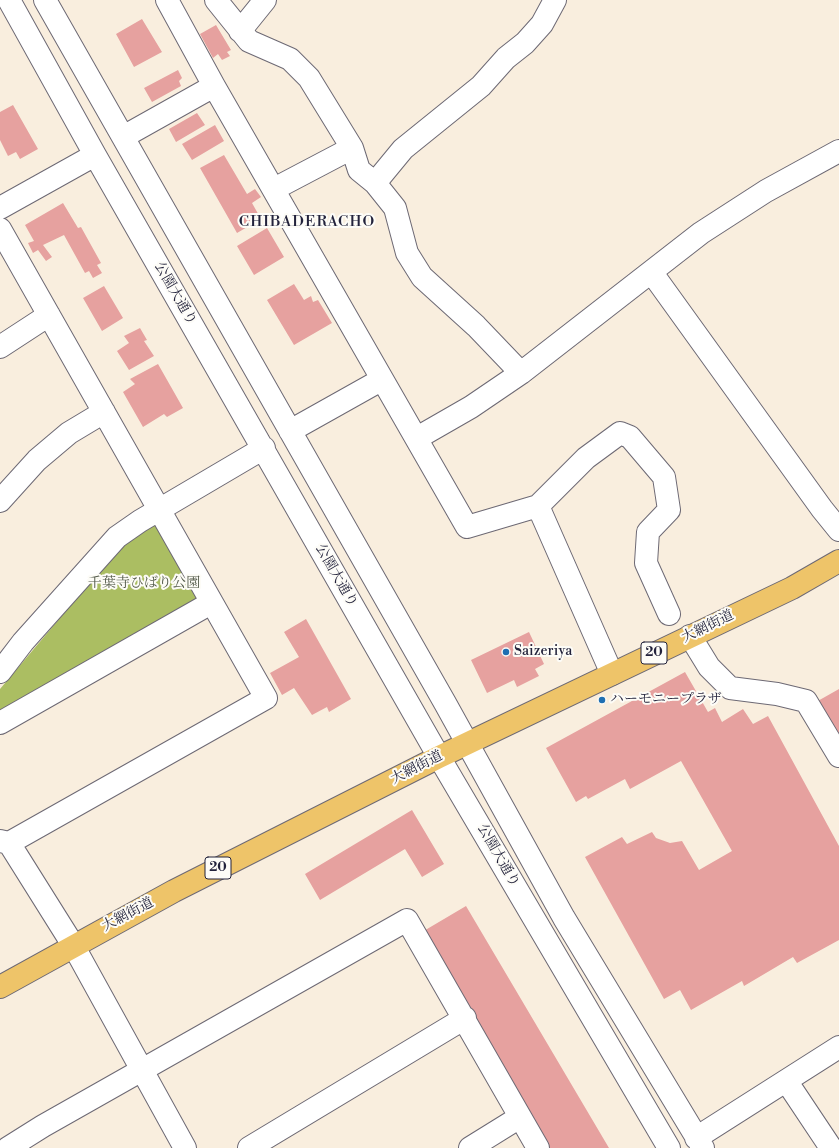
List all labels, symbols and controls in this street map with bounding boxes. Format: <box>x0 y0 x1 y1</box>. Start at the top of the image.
district label: CHIBADERACHO <box>239 213 375 231</box>
street label: 公園大通り <box>150 259 200 329</box>
street label: 公園大通り <box>311 541 361 611</box>
park label: 千葉寺ひばり公園 <box>88 576 200 592</box>
street label: 大網街道 <box>679 607 737 647</box>
road number: 20 <box>641 642 667 664</box>
place label: Saizeriya <box>514 644 572 660</box>
marker: Saizeriya <box>501 647 511 657</box>
place label: ハーモニープラザ <box>610 692 722 708</box>
marker: ハーモニープラザ <box>597 695 607 705</box>
street label: 大網街道 <box>388 748 446 788</box>
street label: 公園大通り <box>473 821 523 891</box>
road number: 20 <box>205 857 231 879</box>
street label: 大網街道 <box>99 894 157 936</box>

